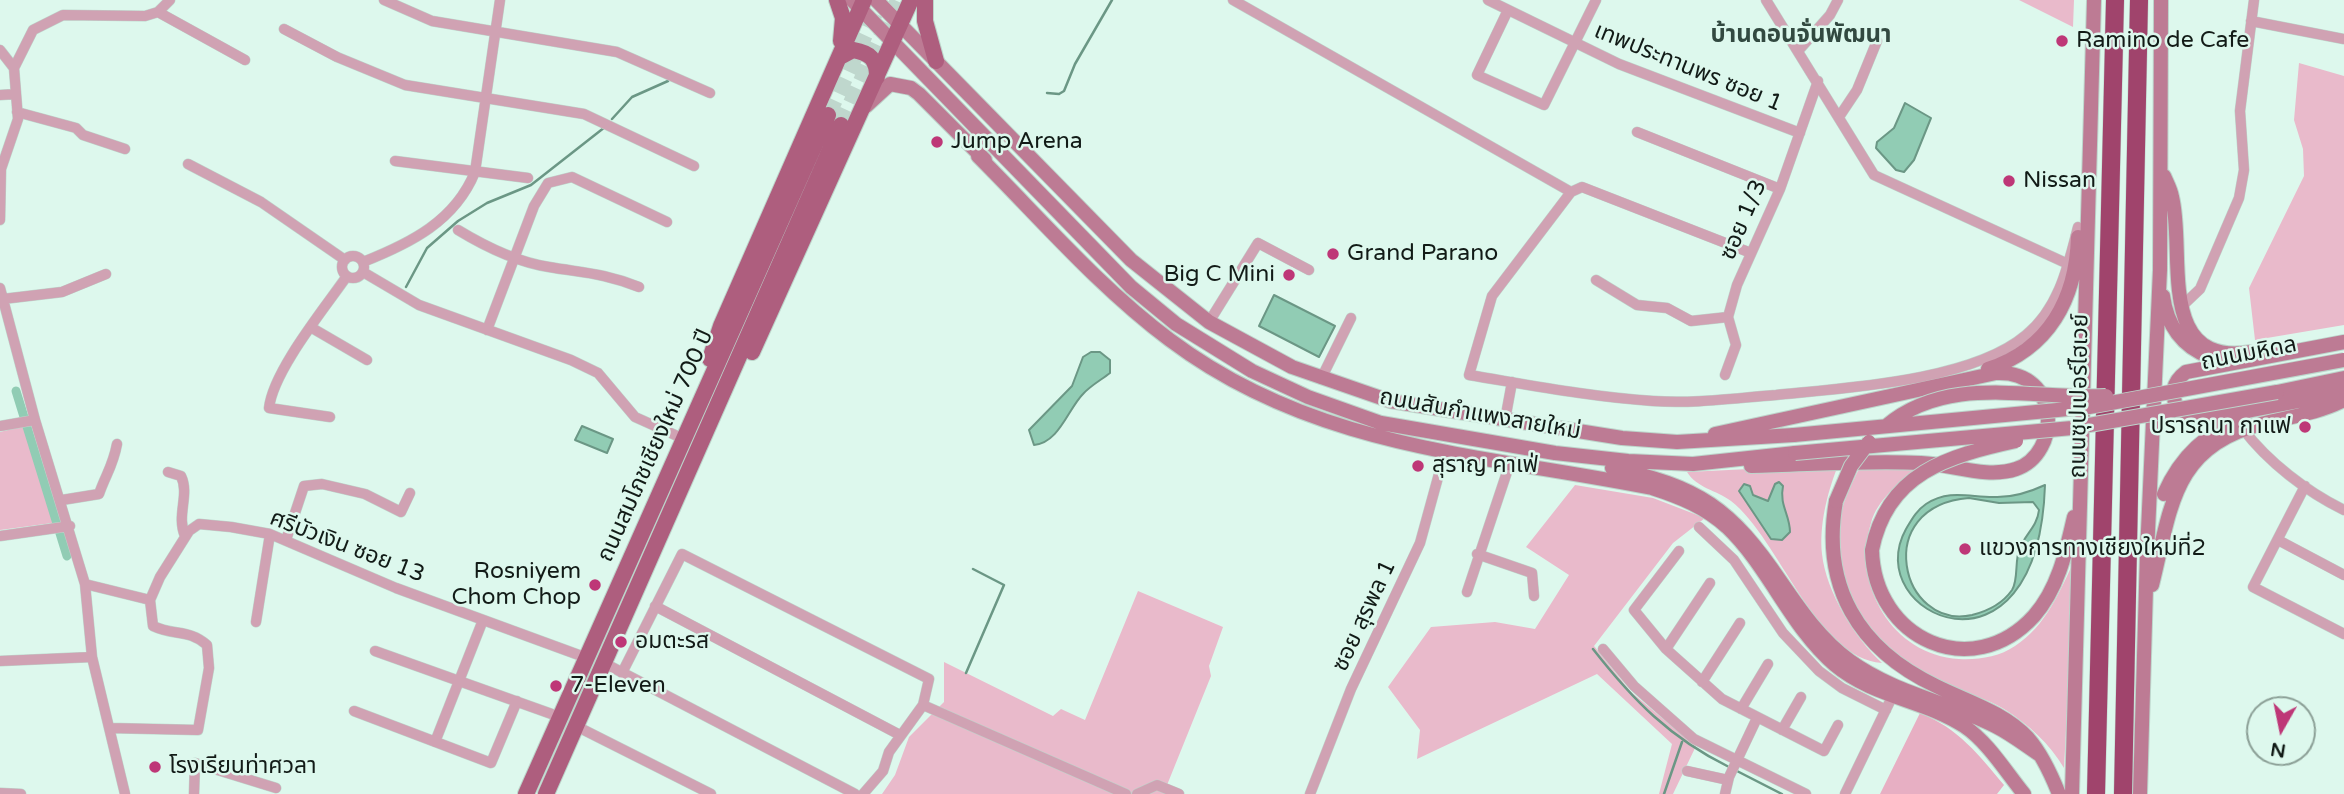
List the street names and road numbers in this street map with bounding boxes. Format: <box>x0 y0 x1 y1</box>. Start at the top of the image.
street label: เทพประทานพร ซอย 1 <box>1590 18 1786 118</box>
street label: ซอย 1/3 <box>1715 176 1773 264</box>
street label: ถนนซุปเปอร์ไฮเวย์ <box>2065 313 2095 479</box>
street label: ถนนสมโภชเชียงใหม่ 700 ปี <box>592 325 720 567</box>
street label: ถนนมหิดล <box>2199 331 2299 377</box>
street label: ถนนสันกำแพงสายใหม่ <box>1377 384 1583 446</box>
street label: ศรีบัวเงิน ซอย 13 <box>266 505 428 589</box>
street label: ซอย สุรพล 1 <box>1327 556 1403 676</box>

